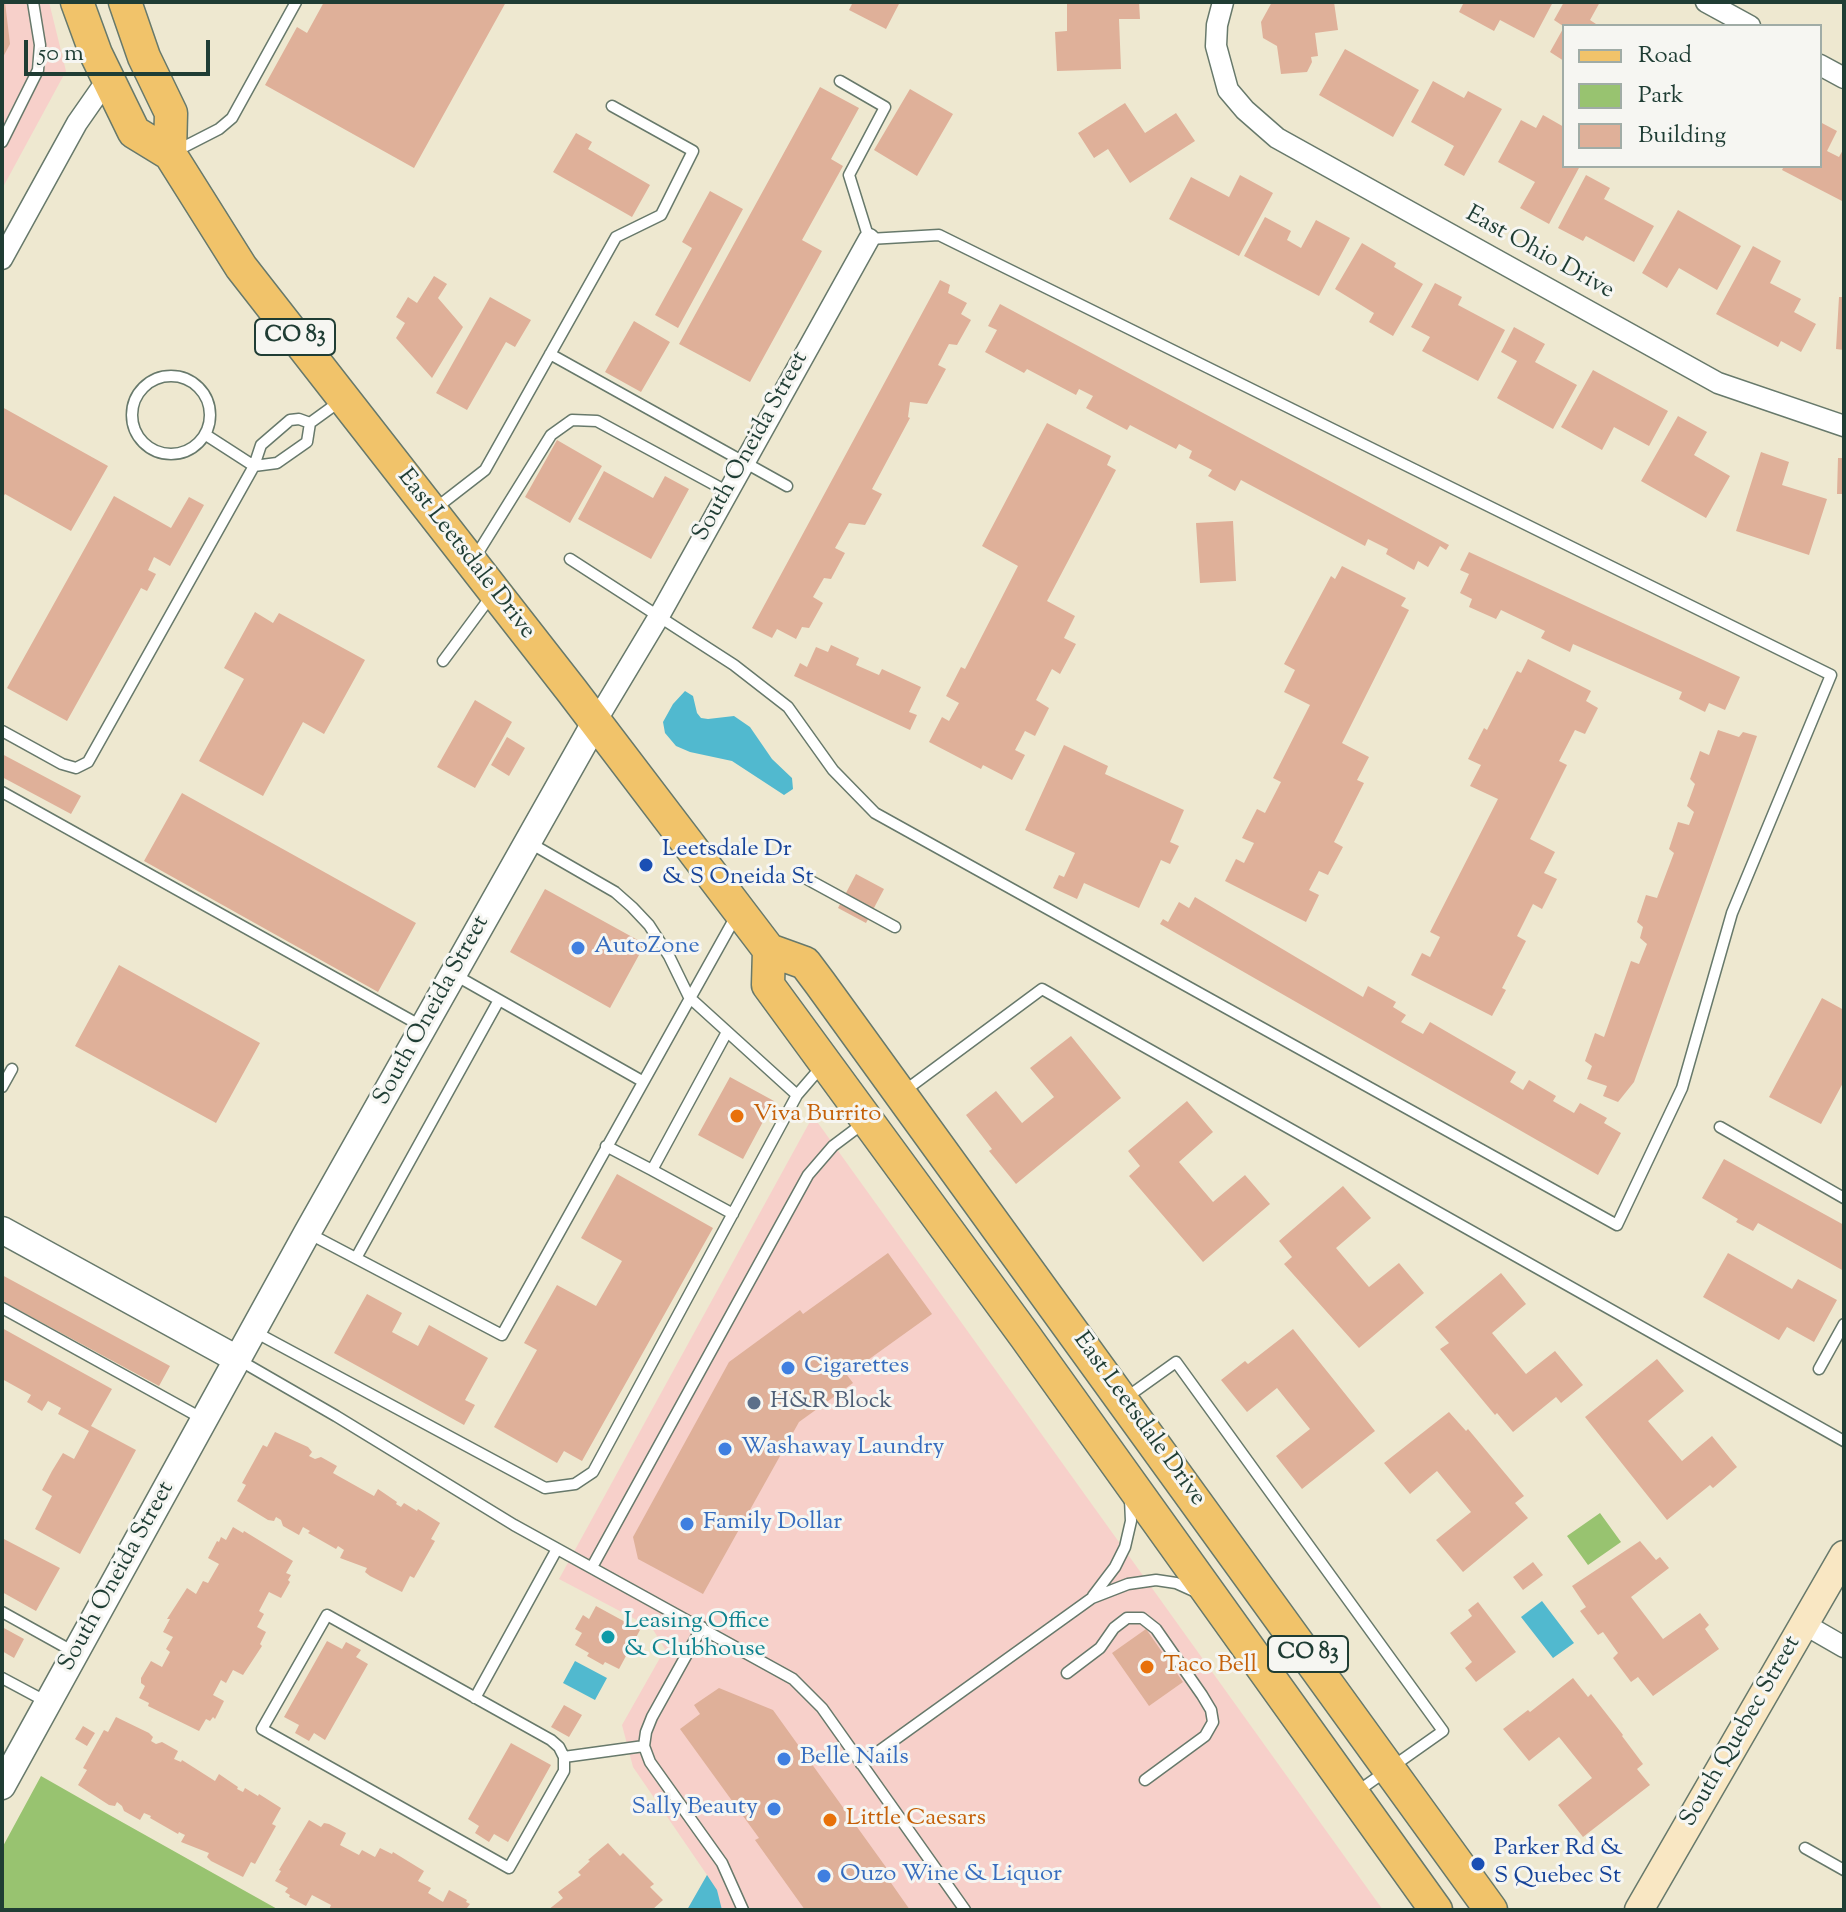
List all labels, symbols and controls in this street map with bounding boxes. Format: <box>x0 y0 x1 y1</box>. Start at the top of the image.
scale bar <box>28 24 214 74</box>
legend <box>1562 24 1822 168</box>
text: 50 m <box>38 37 84 71</box>
text: Road <box>1638 39 1692 73</box>
text: Park <box>1638 79 1684 113</box>
text: Building <box>1638 119 1726 153</box>
street label: East Ohio Drive <box>1460 201 1618 307</box>
road number: CO 83 <box>255 319 335 355</box>
street label: South Oneida Street <box>688 347 816 547</box>
street label: East Leetsdale Drive <box>390 464 540 646</box>
place label: Leetsdale Dr & S Oneida St <box>662 837 814 893</box>
marker: Leetsdale Dr & S Oneida St <box>637 856 655 874</box>
street label: South Oneida Street <box>369 911 497 1111</box>
place label: AutoZone <box>594 934 700 962</box>
marker: AutoZone <box>569 939 587 957</box>
place label: Viva Burrito <box>753 1102 881 1130</box>
marker: Viva Burrito <box>728 1107 746 1125</box>
street label: East Leetsdale Drive <box>1065 1327 1211 1513</box>
place label: Cigarettes <box>804 1354 909 1382</box>
marker: Cigarettes <box>779 1359 797 1377</box>
place label: H&R Block <box>770 1389 892 1417</box>
marker: H&R Block <box>745 1394 763 1412</box>
place label: Washaway Laundry <box>741 1435 945 1463</box>
marker: Washaway Laundry <box>716 1440 734 1458</box>
street label: South Oneida Street <box>54 1477 182 1677</box>
place label: Family Dollar <box>703 1510 842 1538</box>
marker: Family Dollar <box>678 1515 696 1533</box>
place label: Leasing Office & Clubhouse <box>624 1609 770 1665</box>
marker: Leasing Office & Clubhouse <box>599 1628 617 1646</box>
street label: South Quebec Street <box>1676 1631 1808 1833</box>
road number: CO 83 <box>1268 1636 1348 1672</box>
place label: Taco Bell <box>1163 1653 1257 1681</box>
marker: Taco Bell <box>1138 1658 1156 1676</box>
place label: Belle Nails <box>800 1745 909 1773</box>
marker: Belle Nails <box>775 1750 793 1768</box>
place label: Sally Beauty <box>631 1795 758 1823</box>
marker: Sally Beauty <box>765 1800 783 1818</box>
place label: Little Caesars <box>846 1806 986 1834</box>
marker: Little Caesars <box>821 1811 839 1829</box>
place label: Parker Rd & S Quebec St <box>1494 1836 1623 1892</box>
marker: Parker Rd & S Quebec St <box>1469 1855 1487 1873</box>
place label: Ouzo Wine & Liquor <box>840 1862 1062 1890</box>
marker: Ouzo Wine & Liquor <box>815 1867 833 1885</box>

